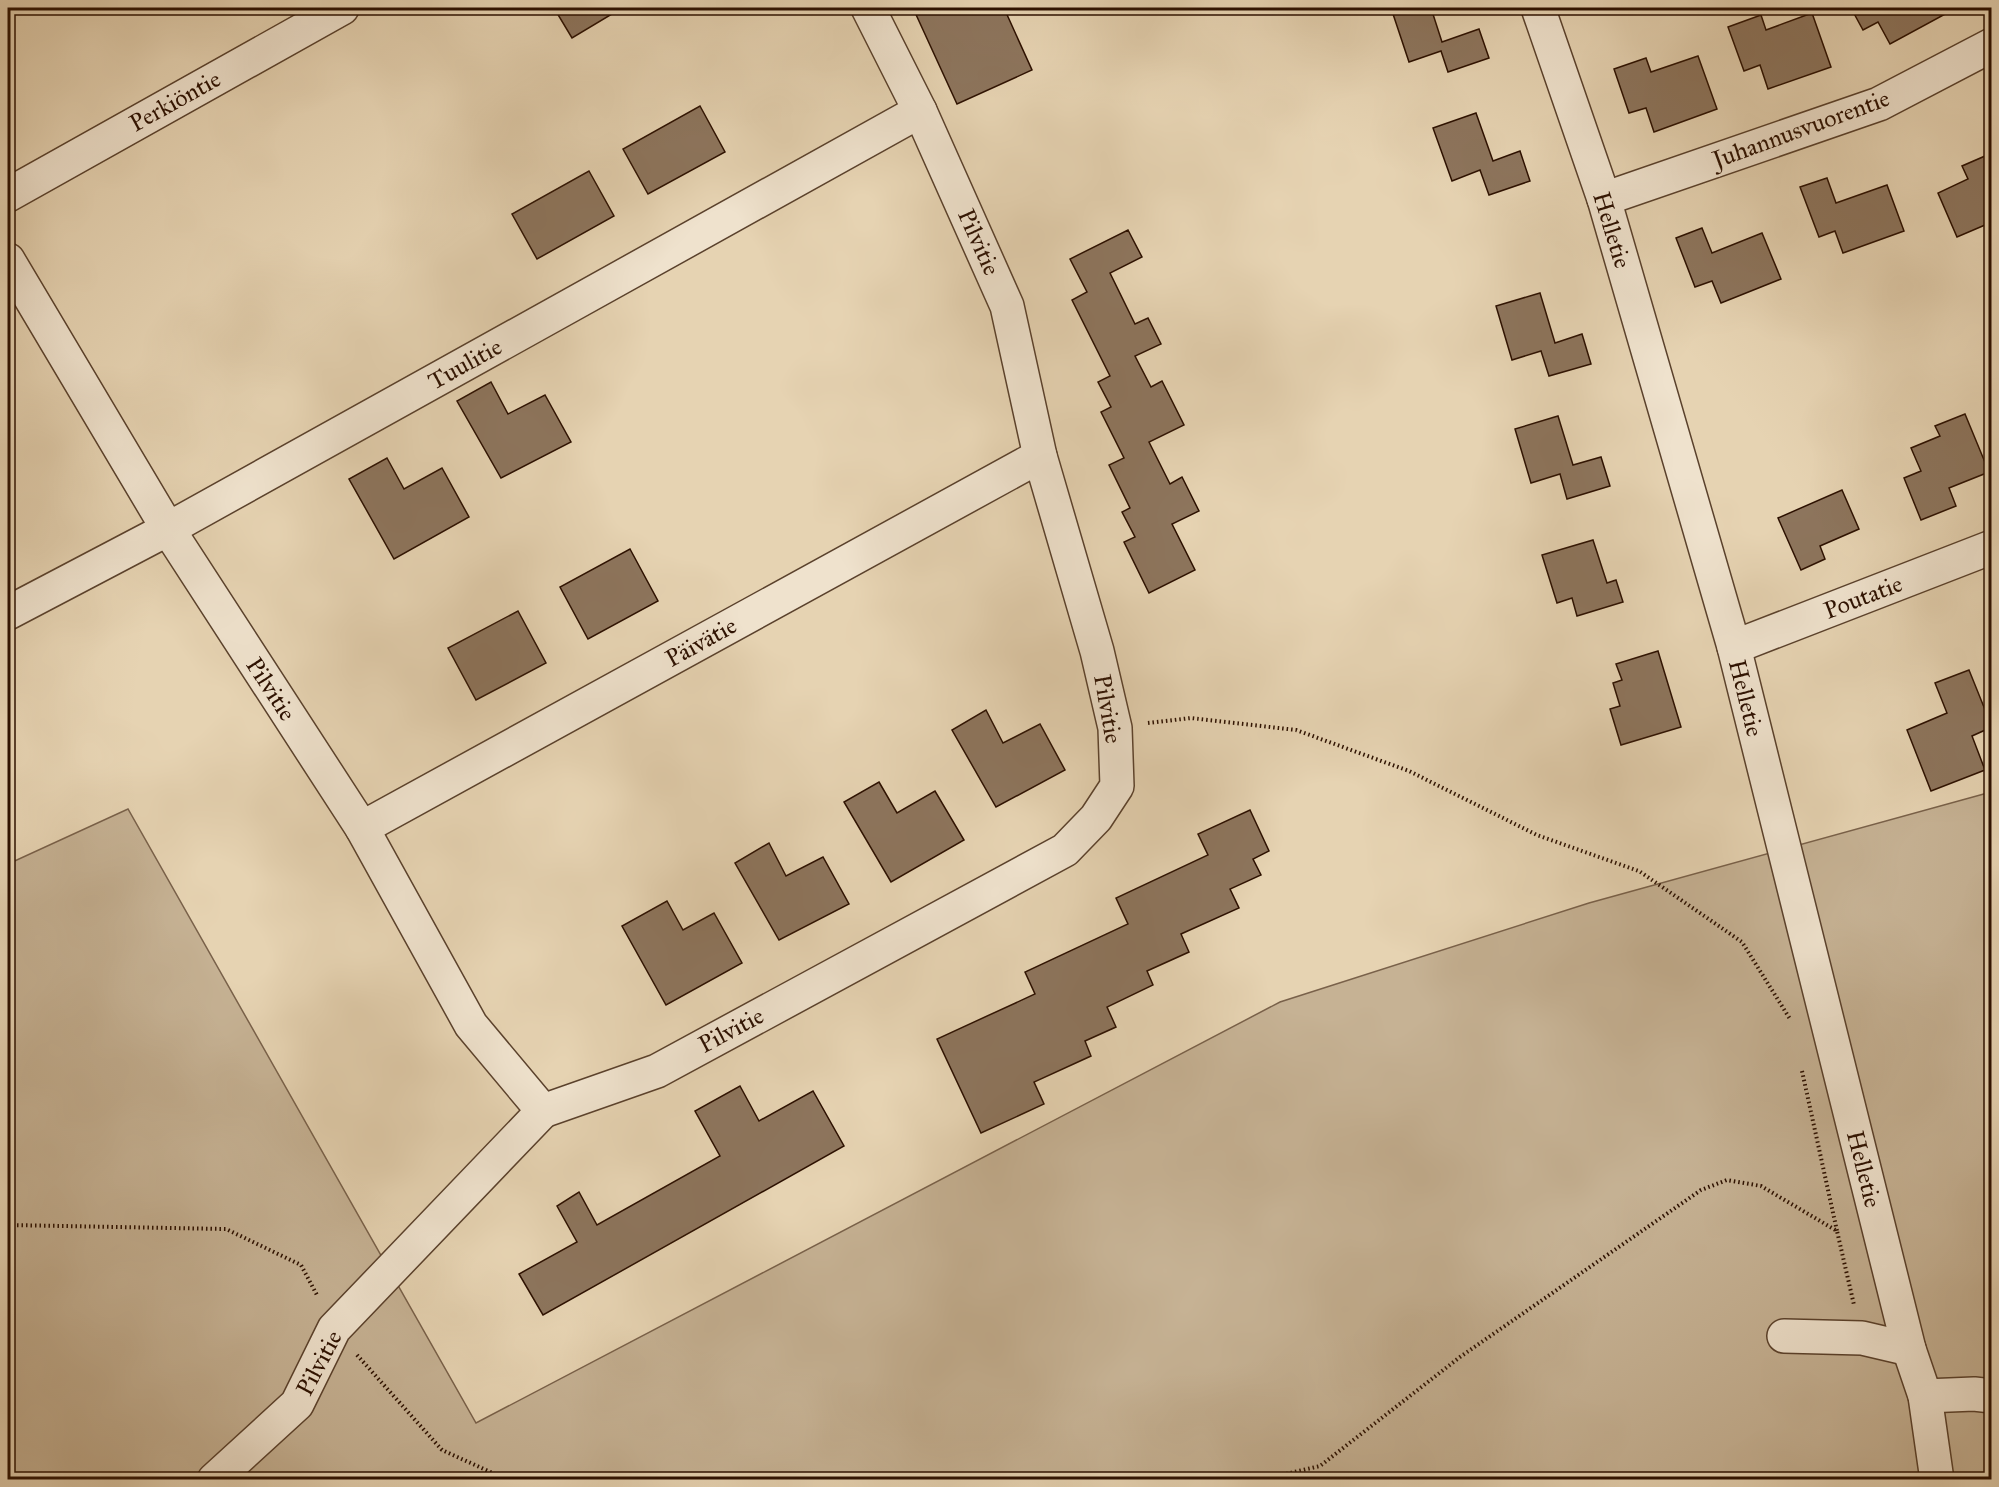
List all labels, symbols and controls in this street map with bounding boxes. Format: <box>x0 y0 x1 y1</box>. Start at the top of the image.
street label: Perkiöntie <box>124 64 226 138</box>
street label: Juhannusvuorentie <box>1706 83 1894 176</box>
street label: Helletie <box>1586 188 1638 272</box>
street label: Pilvitie <box>951 204 1007 280</box>
street label: Tuulitie <box>423 332 507 396</box>
street label: Poutatie <box>1819 568 1907 626</box>
street label: Päivätie <box>660 610 742 674</box>
street label: Pilvitie <box>239 652 303 726</box>
street label: Helletie <box>1722 656 1770 740</box>
street label: Pilvitie <box>1087 672 1129 746</box>
street label: Pilvitie <box>693 1000 769 1060</box>
street label: Helletie <box>1840 1127 1888 1211</box>
street label: Pilvitie <box>289 1325 349 1401</box>

